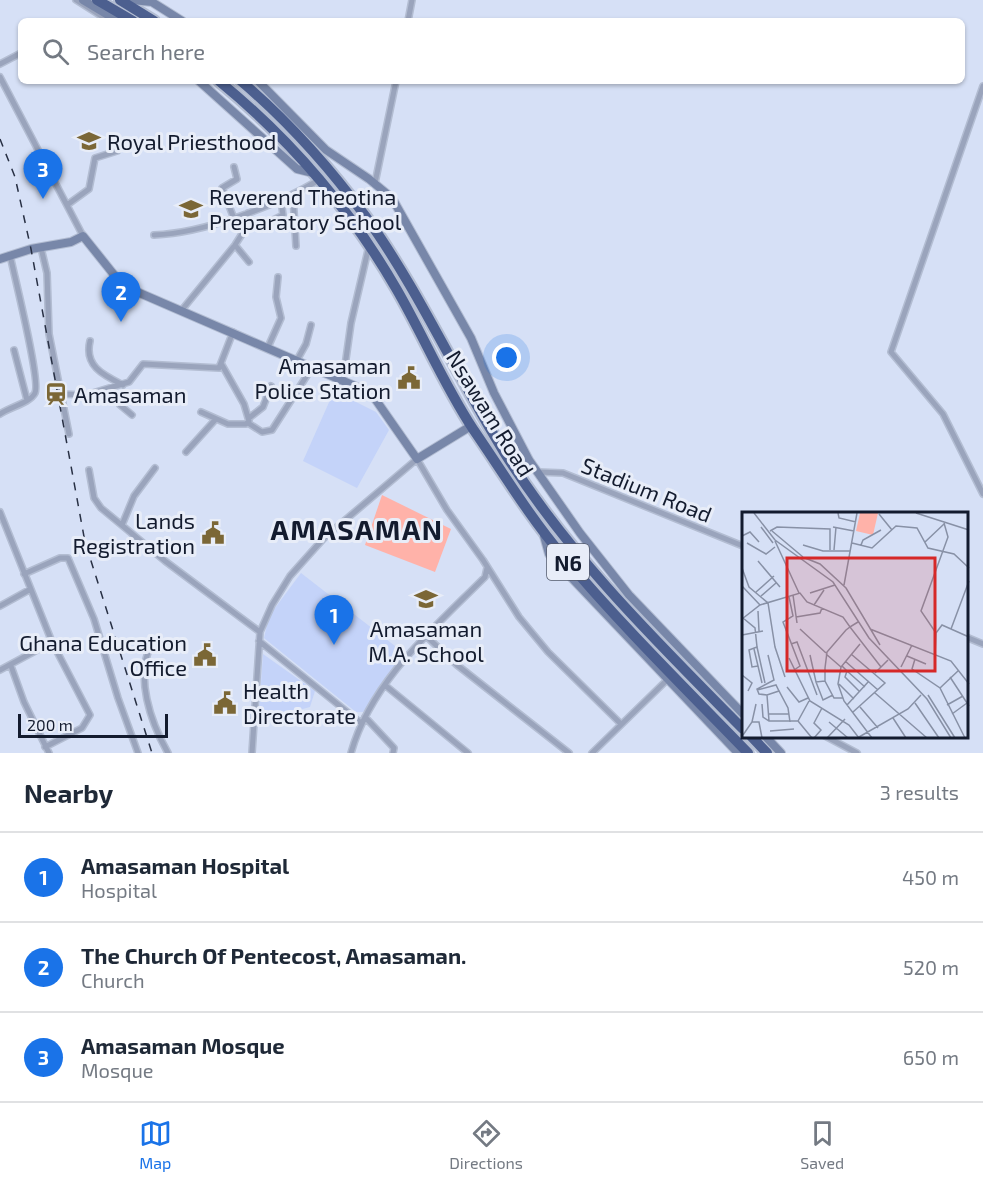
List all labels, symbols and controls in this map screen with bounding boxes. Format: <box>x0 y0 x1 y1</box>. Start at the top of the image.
search box <box>18 18 965 84</box>
icon: search <box>39 35 72 68</box>
text: Search here <box>87 38 205 64</box>
school or university icon: Royal Priesthood <box>76 128 102 154</box>
place label: Royal Priesthood <box>107 128 276 154</box>
pin: 3 <box>24 150 63 199</box>
place label: Reverend Theotina Preparatory School <box>209 183 402 234</box>
school or university icon: Reverend Theotina Preparatory School <box>178 196 204 222</box>
pin: 2 <box>102 272 140 322</box>
your location <box>492 343 521 372</box>
street label: Nsawam Road <box>442 345 540 481</box>
place label: Amasaman Police Station <box>255 352 391 403</box>
public building icon: Amasaman Police Station <box>396 365 422 391</box>
station icon: Amasaman <box>43 381 69 407</box>
place label: Amasaman <box>74 381 186 407</box>
street label: Stadium Road <box>578 451 716 527</box>
place label: Lands Registration <box>72 507 195 558</box>
district label: AMASAMAN <box>270 512 444 546</box>
inset map <box>742 512 968 738</box>
public building icon: Lands Registration <box>200 520 226 546</box>
road number: N6 <box>547 544 589 580</box>
school or university icon: Amasaman M.A. School <box>413 586 439 612</box>
pin: 1 <box>314 596 354 645</box>
place label: Amasaman M.A. School <box>368 615 484 666</box>
place label: Ghana Education Office <box>19 629 187 680</box>
public building icon: Ghana Education Office <box>192 642 218 668</box>
place label: Health Directorate <box>243 677 356 728</box>
public building icon: Health Directorate <box>212 690 238 716</box>
scale bar <box>18 711 168 738</box>
text: 200 m <box>27 715 73 734</box>
text: Nearby <box>24 777 113 808</box>
text: 3 results <box>880 780 959 804</box>
text: Amasaman Hospital <box>81 852 289 878</box>
text: 1 <box>39 865 48 889</box>
text: 450 m <box>902 865 959 889</box>
text: Hospital <box>81 878 157 902</box>
text: The Church Of Pentecost, Amasaman. <box>81 942 467 968</box>
text: 2 <box>38 955 49 979</box>
text: 520 m <box>903 955 959 979</box>
text: Church <box>81 968 145 992</box>
text: Amasaman Mosque <box>81 1032 285 1058</box>
text: 3 <box>38 1045 49 1069</box>
text: 650 m <box>903 1045 959 1069</box>
text: Mosque <box>81 1058 154 1082</box>
tab: Map <box>139 1117 172 1172</box>
tab: Directions <box>449 1117 523 1172</box>
tab: Saved <box>800 1117 844 1172</box>

